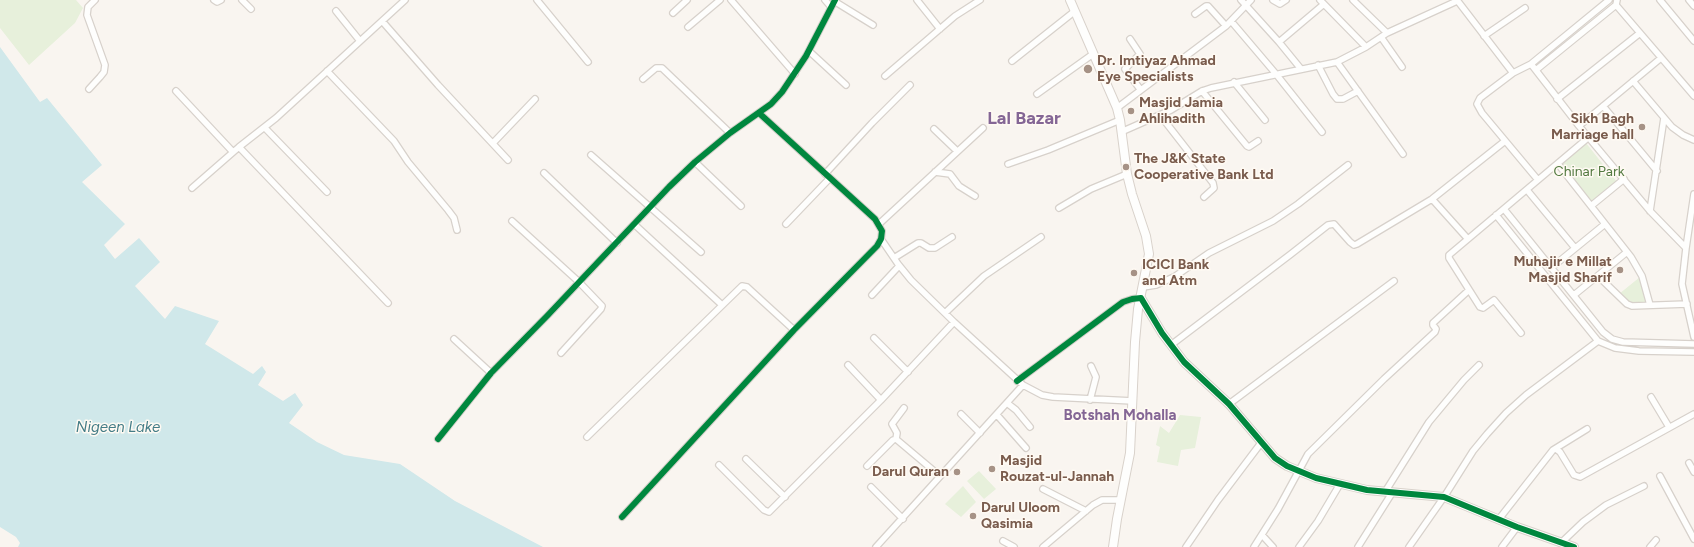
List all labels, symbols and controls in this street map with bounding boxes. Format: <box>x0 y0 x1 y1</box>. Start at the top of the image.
place label: Dr. Imtiyaz Ahmad Eye Specialists <box>1097 53 1216 86</box>
marker: Dr. Imtiyaz Ahmad Eye Specialists <box>1082 63 1094 75</box>
place label: Masjid Jamia Ahlihadith <box>1139 95 1223 128</box>
marker: Masjid Jamia Ahlihadith <box>1126 106 1136 116</box>
district label: Lal Bazar <box>987 108 1061 130</box>
place label: Sikh Bagh Marriage hall <box>1551 111 1634 144</box>
marker: Sikh Bagh Marriage hall <box>1637 122 1647 132</box>
place label: The J&K State Cooperative Bank Ltd <box>1134 151 1273 184</box>
marker: The J&K State Cooperative Bank Ltd <box>1121 162 1131 172</box>
park label: Chinar Park <box>1554 164 1624 180</box>
place label: Muhajir e Millat Masjid Sharif <box>1513 254 1612 286</box>
place label: ICICI Bank and Atm <box>1142 257 1209 290</box>
marker: Muhajir e Millat Masjid Sharif <box>1615 265 1625 275</box>
marker: ICICI Bank and Atm <box>1129 268 1139 278</box>
district label: Botshah Mohalla <box>1063 407 1177 425</box>
water label: Nigeen Lake <box>76 419 160 437</box>
place label: Masjid Rouzat-ul-Jannah <box>1000 453 1114 486</box>
place label: Darul Quran <box>872 464 949 480</box>
marker: Masjid Rouzat-ul-Jannah <box>987 464 997 474</box>
marker: Darul Quran <box>952 467 962 477</box>
place label: Darul Uloom Qasimia <box>981 500 1060 532</box>
marker: Darul Uloom Qasimia <box>968 511 978 521</box>

